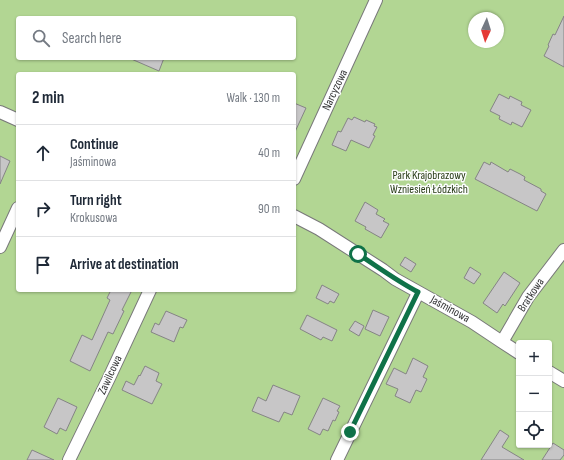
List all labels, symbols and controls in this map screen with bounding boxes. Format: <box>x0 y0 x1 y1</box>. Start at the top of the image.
north arrow <box>468 12 504 48</box>
search box <box>16 16 296 60</box>
icon: search <box>30 27 52 49</box>
text: Search here <box>62 29 122 48</box>
street label: Narcyzowa <box>319 67 351 113</box>
text: 2 min <box>32 88 64 108</box>
text: Walk · 130 m <box>227 90 280 106</box>
text: Continue <box>70 135 119 154</box>
icon: ahead <box>32 142 54 164</box>
text: 40 m <box>258 145 280 161</box>
text: Jaśminowa <box>70 154 116 170</box>
park label: Park Krajobrazowy Wzniesień Łódzkich <box>390 168 468 197</box>
text: Turn right <box>70 191 122 210</box>
icon: right <box>32 198 54 220</box>
text: 90 m <box>258 201 280 217</box>
text: Krokusowa <box>70 210 117 226</box>
route start <box>349 245 367 263</box>
icon: arrive <box>32 254 54 276</box>
text: Arrive at destination <box>70 255 179 274</box>
street label: Bratkowa <box>514 275 548 315</box>
street label: Jaśminowa <box>427 292 473 326</box>
map controls <box>516 340 552 448</box>
button: + <box>516 340 552 376</box>
street label: Zawilcowa <box>94 353 126 397</box>
button: − <box>516 376 552 412</box>
button: locate <box>516 412 552 448</box>
route end <box>341 423 359 441</box>

